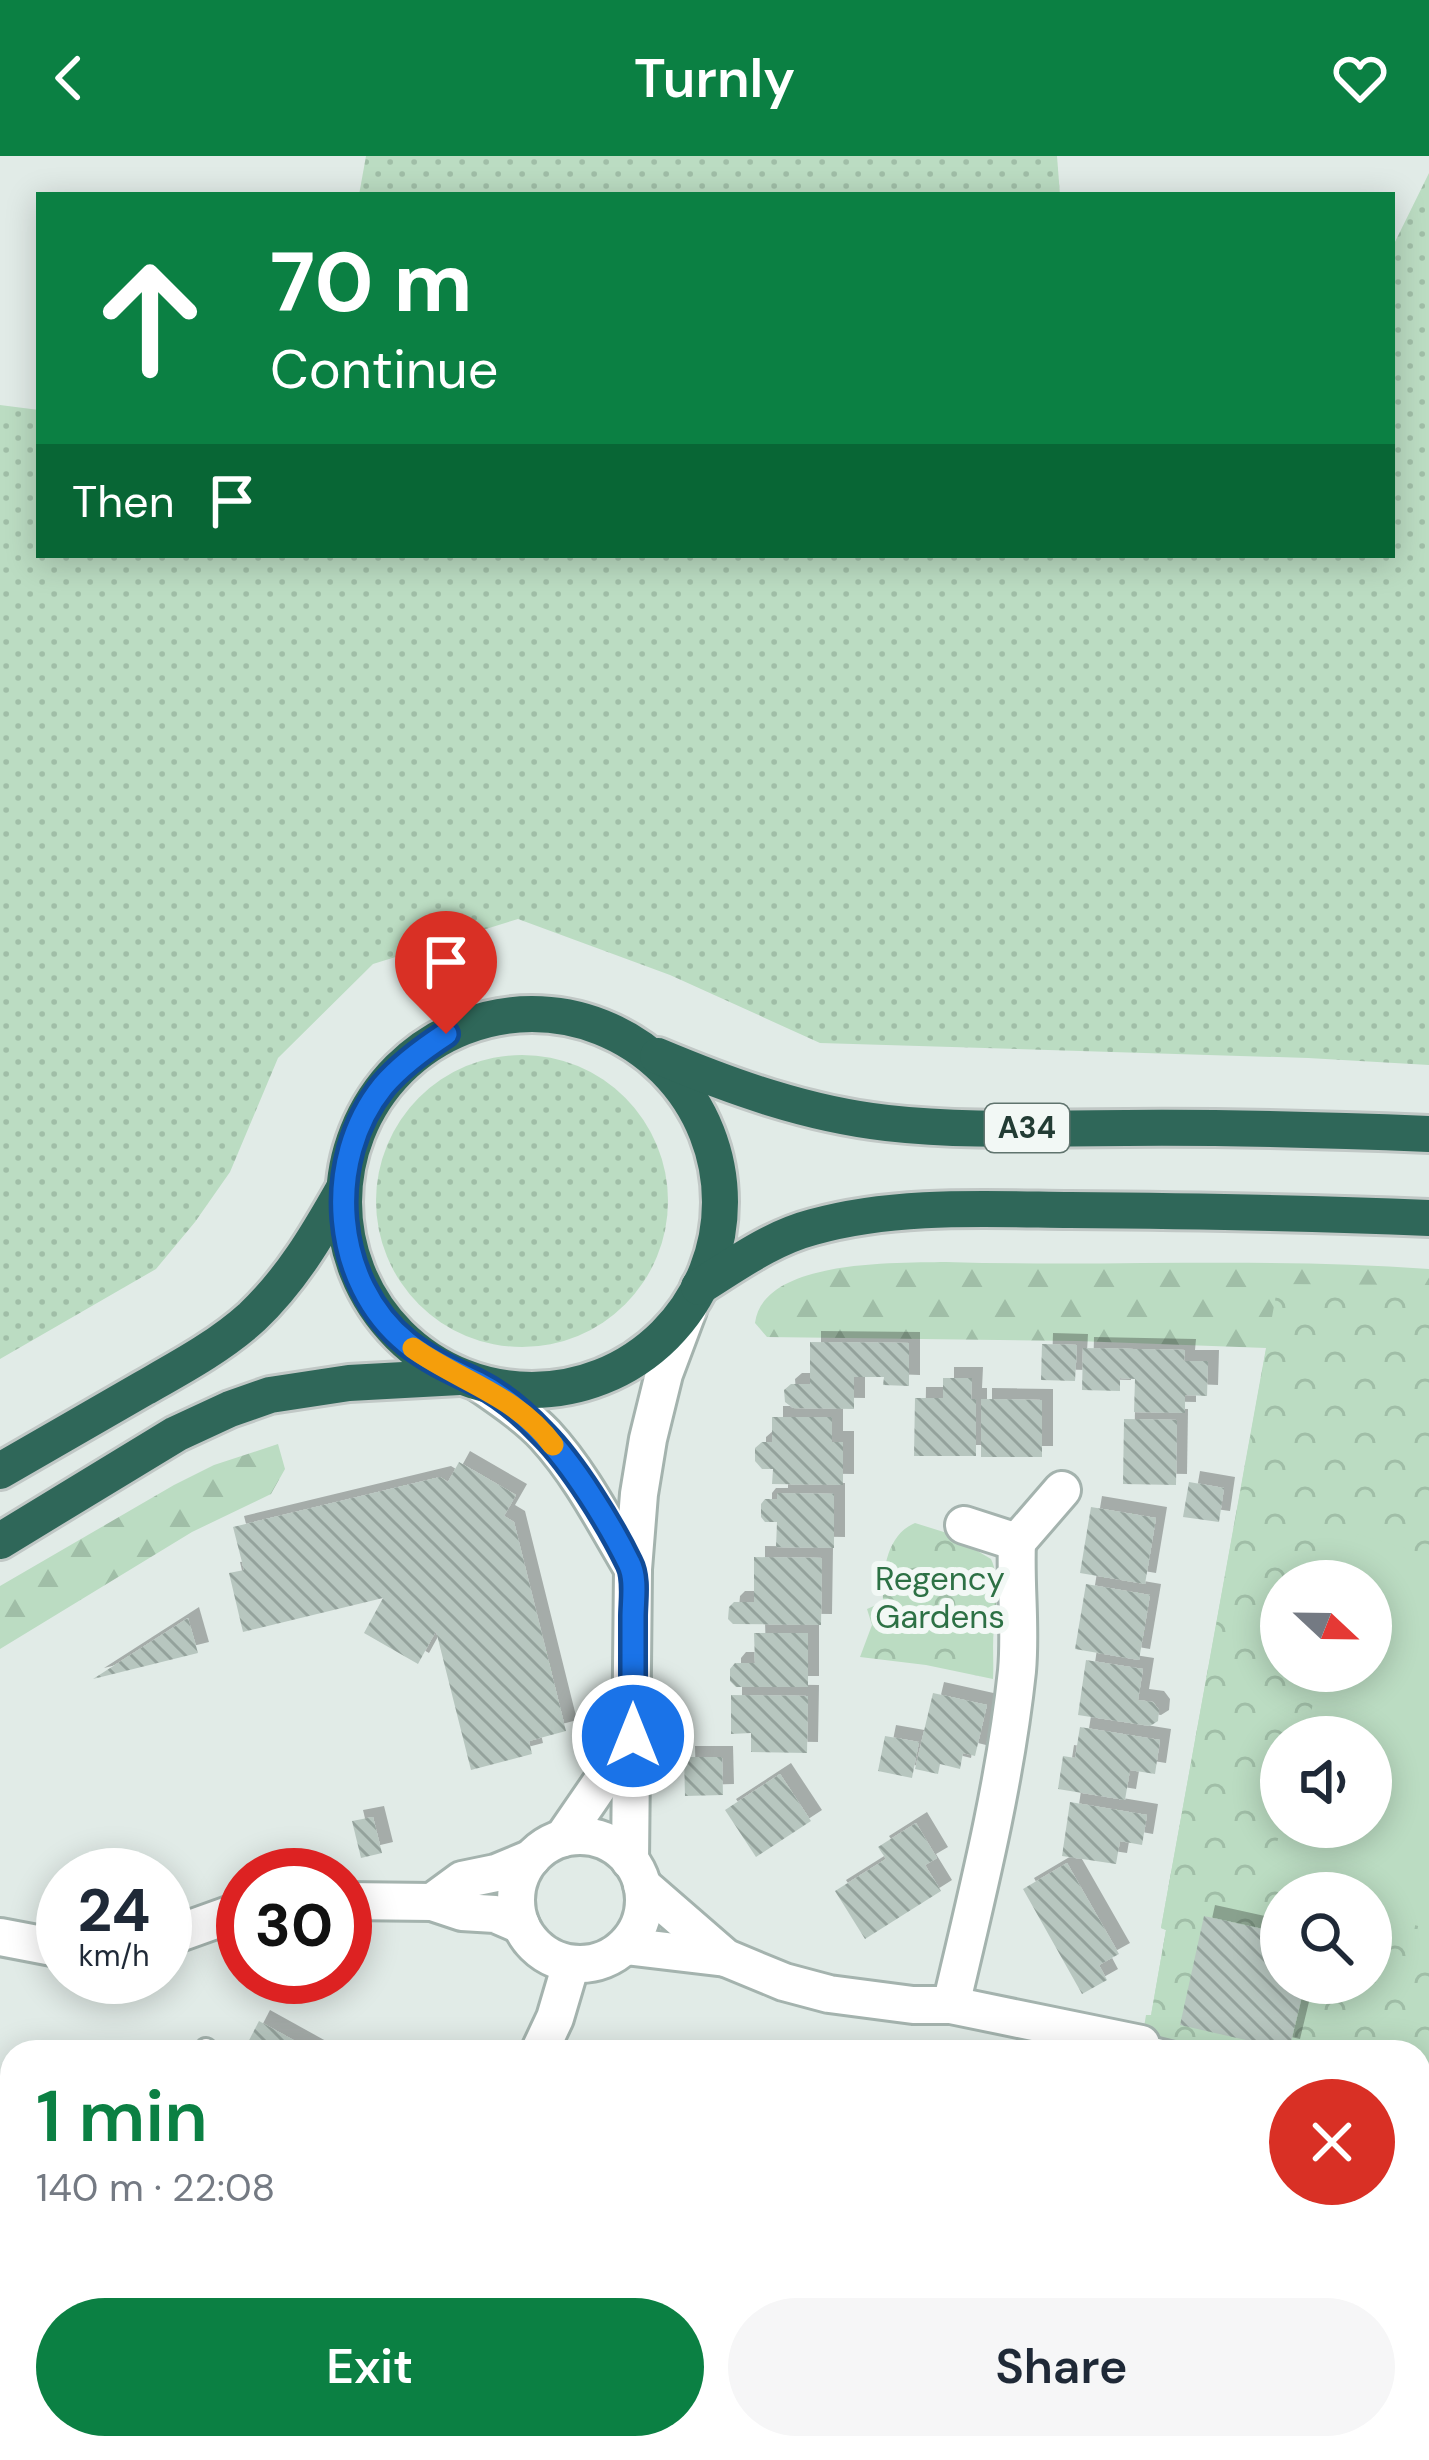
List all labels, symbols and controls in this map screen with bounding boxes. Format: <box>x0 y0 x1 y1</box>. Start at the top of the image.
text: Turnly <box>634 43 795 114</box>
icon: back <box>36 45 102 111</box>
icon: heart <box>1327 45 1393 111</box>
text: 70 m <box>270 228 473 337</box>
icon: ahead <box>72 240 228 396</box>
text: Continue <box>270 334 498 405</box>
icon: arrive <box>199 468 265 534</box>
text: Then <box>72 472 175 531</box>
pin <box>395 911 497 1034</box>
icon: arrive <box>413 929 479 995</box>
road number: A34 <box>985 1104 1069 1152</box>
park label: Regency Gardens <box>875 1557 1005 1638</box>
north arrow <box>1260 1560 1392 1692</box>
map controls <box>1260 1560 1392 2004</box>
position arrow <box>570 1673 696 1799</box>
button: sound <box>1260 1716 1392 1848</box>
speed limit sign: 30 <box>216 1848 372 2004</box>
text: 24 <box>77 1871 151 1950</box>
button: search <box>1260 1872 1392 2004</box>
text: km/h <box>79 1936 149 1975</box>
text: 1 min <box>36 2070 208 2163</box>
button: close <box>1269 2079 1395 2205</box>
text: 140 m · 22:08 <box>36 2162 275 2213</box>
button: Exit <box>36 2298 704 2436</box>
button: Share <box>728 2298 1395 2436</box>

